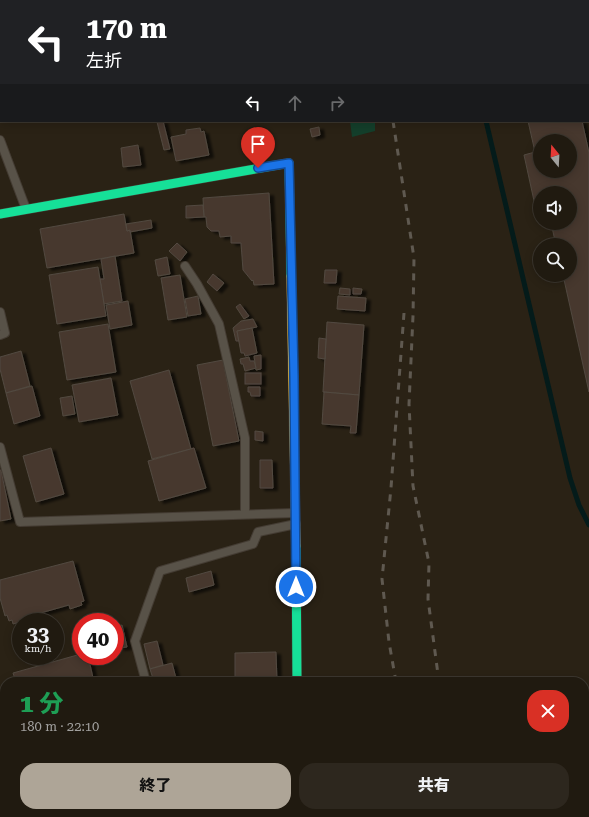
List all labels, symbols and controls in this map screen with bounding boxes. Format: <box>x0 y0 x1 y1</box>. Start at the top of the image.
text: 170 m <box>86 12 167 45</box>
icon: left <box>20 16 72 68</box>
text: 左折 <box>86 50 122 71</box>
icon: left <box>242 92 264 114</box>
icon: ahead <box>284 92 306 114</box>
icon: right <box>326 92 348 114</box>
pin <box>241 127 275 168</box>
icon: arrive <box>247 133 269 155</box>
north arrow <box>533 134 577 178</box>
map controls <box>533 134 577 282</box>
button: sound <box>533 186 577 230</box>
button: search <box>533 238 577 282</box>
position arrow <box>275 566 317 608</box>
speed limit sign: 40 <box>72 613 124 665</box>
text: 33 <box>27 622 49 646</box>
text: km/h <box>25 643 51 654</box>
text: 1 分 <box>20 690 64 718</box>
button: close <box>527 690 569 732</box>
text: 180 m · 22:10 <box>20 719 99 734</box>
button: 終了 <box>20 763 291 809</box>
button: 共有 <box>299 763 569 809</box>

